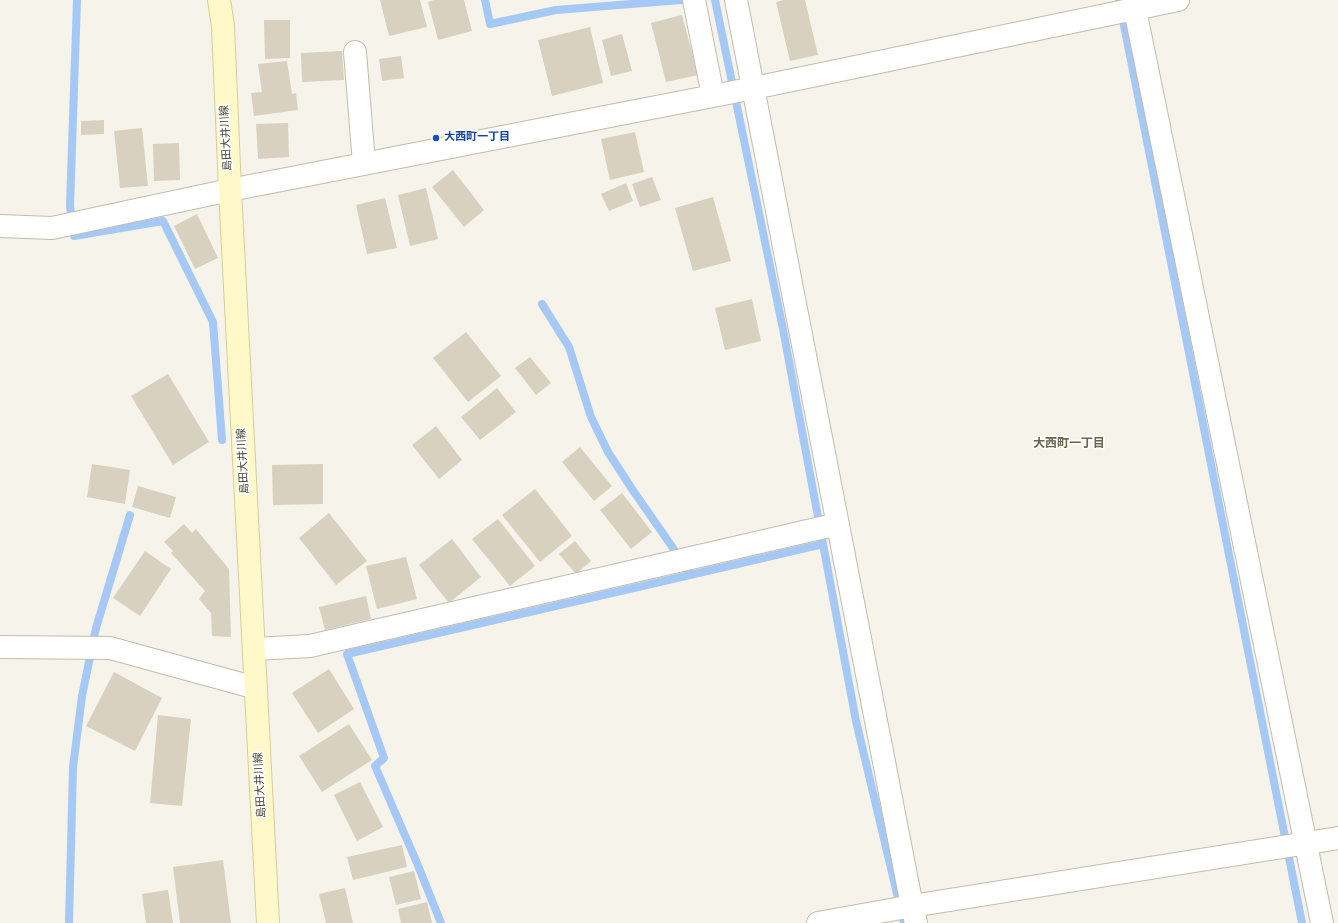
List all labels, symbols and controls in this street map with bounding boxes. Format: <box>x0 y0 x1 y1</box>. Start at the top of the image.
street label: 島田大井川線 <box>219 105 235 171</box>
place label: 大西町一丁目 <box>444 131 510 145</box>
marker: 大西町一丁目 <box>431 133 441 143</box>
street label: 島田大井川線 <box>236 428 252 494</box>
district label: 大西町一丁目 <box>1033 438 1105 452</box>
street label: 島田大井川線 <box>253 752 269 818</box>

